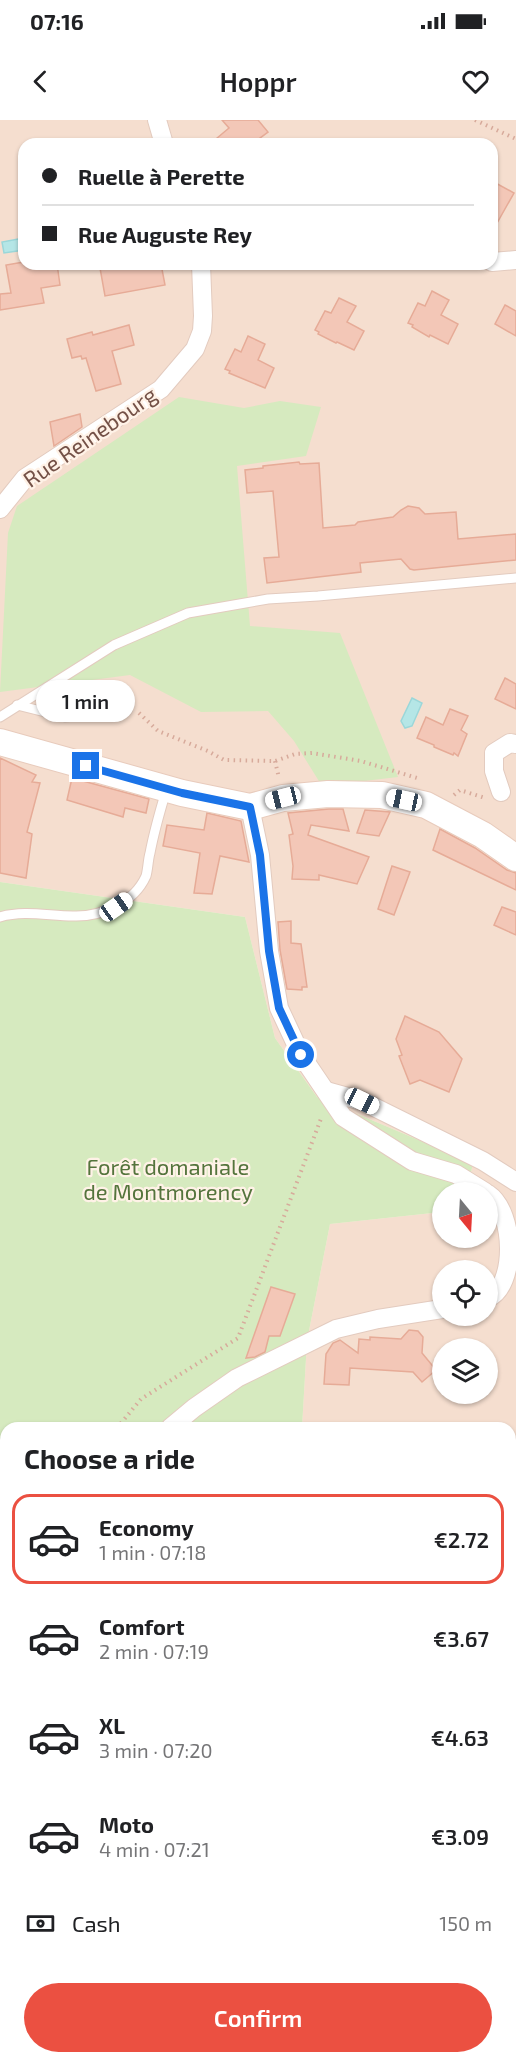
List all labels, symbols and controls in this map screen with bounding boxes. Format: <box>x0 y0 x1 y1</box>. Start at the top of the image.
text: 07:16 <box>30 8 84 34</box>
icon: back <box>24 65 57 98</box>
text: Hoppr <box>219 65 297 97</box>
icon: heart <box>459 65 492 98</box>
text: Ruelle à Perette <box>78 163 245 189</box>
text: Rue Auguste Rey <box>78 221 252 247</box>
street label: Rue Reinebourg <box>18 381 161 492</box>
callout: 1 min <box>36 679 136 721</box>
text: 1 min <box>62 689 109 713</box>
route end <box>72 752 99 779</box>
car <box>263 785 303 811</box>
car <box>385 787 423 813</box>
car <box>96 889 136 925</box>
route start <box>287 1041 314 1068</box>
car <box>342 1085 382 1117</box>
park label: Forêt domaniale de Montmorency <box>83 1153 253 1204</box>
north arrow <box>432 1182 498 1248</box>
map controls <box>432 1182 498 1404</box>
button: locate <box>432 1260 498 1326</box>
button: layers <box>432 1338 498 1404</box>
text: Choose a ride <box>24 1442 195 1474</box>
icon: car <box>27 1512 81 1566</box>
text: Economy <box>99 1514 194 1540</box>
text: €2.72 <box>434 1526 489 1552</box>
text: 1 min · 07:18 <box>99 1540 206 1564</box>
icon: car <box>27 1611 81 1665</box>
text: Comfort <box>99 1613 184 1639</box>
text: €3.67 <box>433 1625 489 1651</box>
text: 2 min · 07:19 <box>99 1639 209 1663</box>
icon: car <box>27 1710 81 1764</box>
text: XL <box>99 1712 125 1738</box>
text: €4.63 <box>431 1724 489 1750</box>
text: 3 min · 07:20 <box>99 1738 213 1762</box>
icon: car <box>27 1809 81 1863</box>
text: Moto <box>99 1811 154 1837</box>
text: €3.09 <box>431 1823 489 1849</box>
text: 4 min · 07:21 <box>99 1837 210 1861</box>
icon: cash <box>24 1907 57 1940</box>
text: Cash <box>72 1910 121 1936</box>
text: 150 m <box>439 1911 492 1935</box>
button: Confirm <box>24 1983 492 2052</box>

